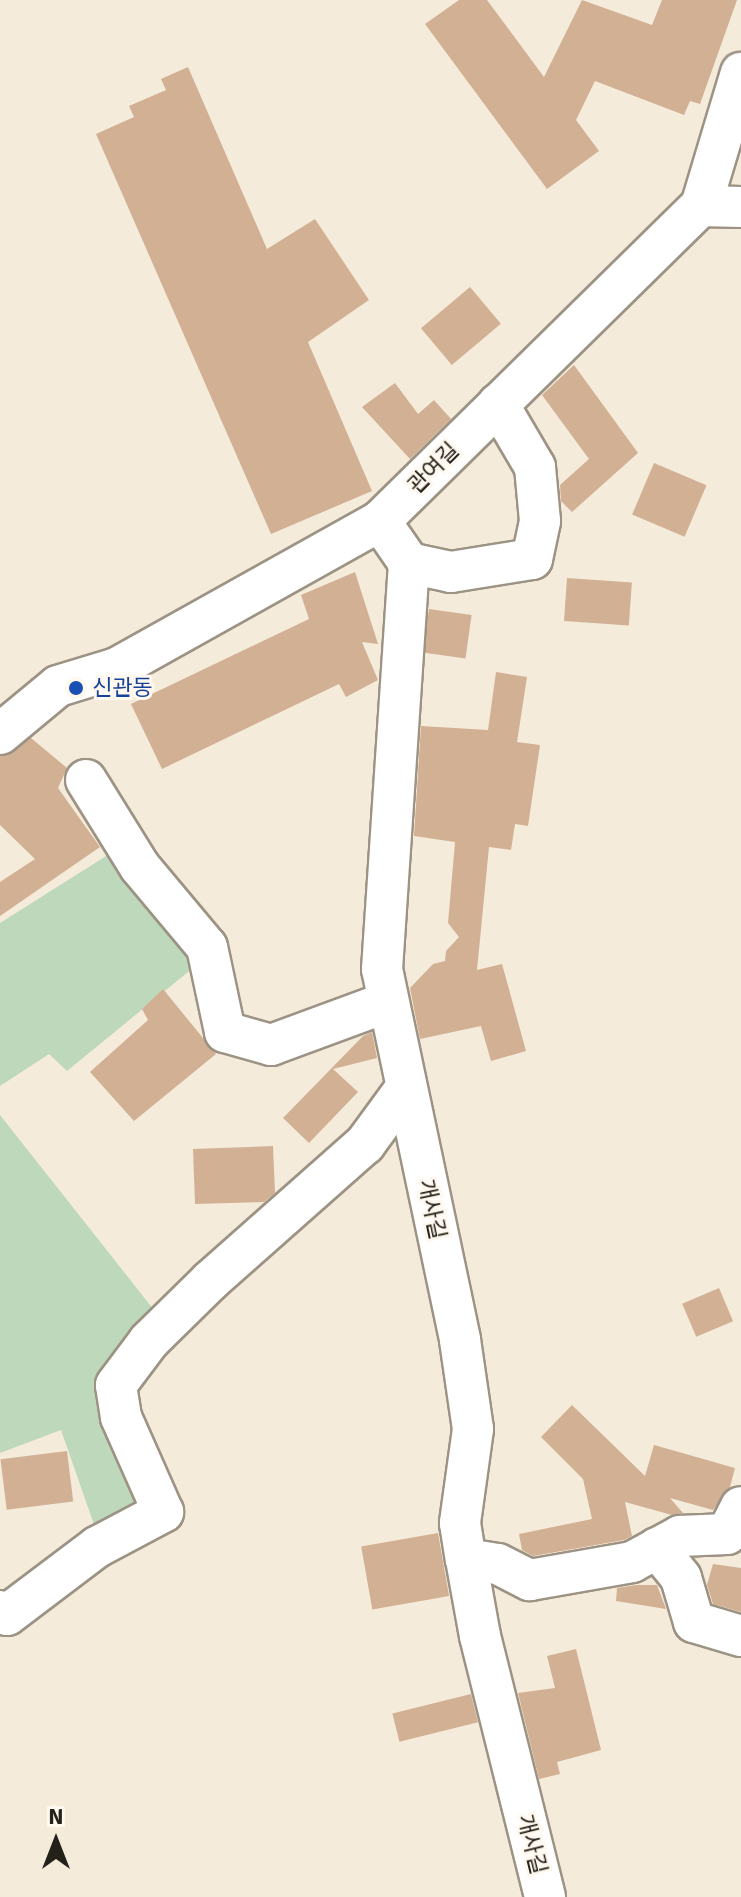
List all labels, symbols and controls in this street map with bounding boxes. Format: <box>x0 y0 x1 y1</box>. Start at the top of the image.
street label: 관여길 <box>402 437 464 499</box>
place label: 신관동 <box>92 675 153 701</box>
marker: 신관동 <box>67 679 85 697</box>
street label: 개사길 <box>413 1177 451 1241</box>
north arrow <box>16 1801 96 1881</box>
text: N <box>48 1803 64 1830</box>
street label: 개사길 <box>512 1811 552 1877</box>

